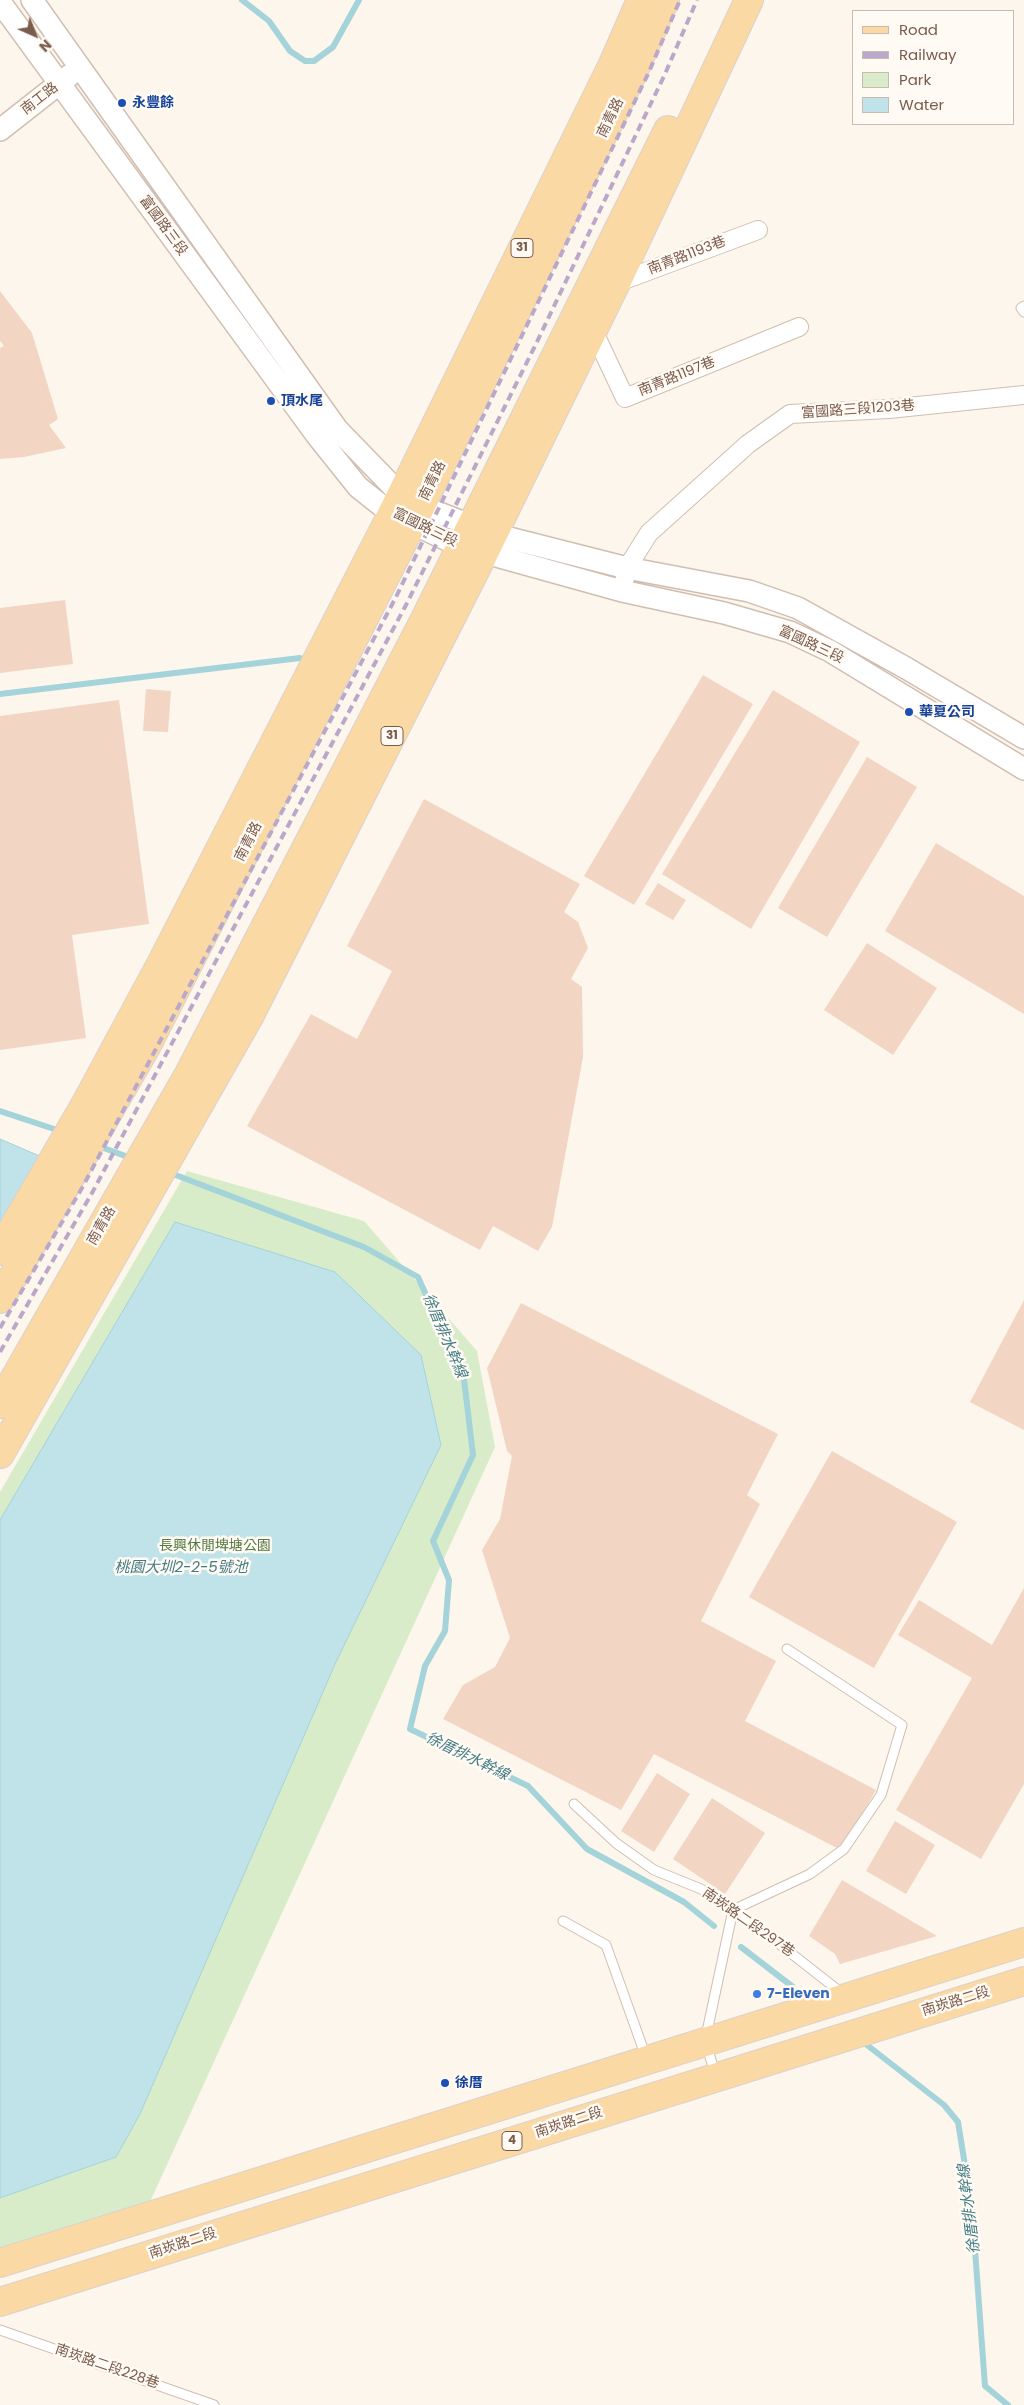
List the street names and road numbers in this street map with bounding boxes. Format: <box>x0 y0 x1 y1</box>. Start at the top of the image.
street label: 南工路 <box>18 79 62 119</box>
street label: 南青路 <box>594 95 628 141</box>
street label: 富國路三段 <box>136 193 190 259</box>
street label: 南青路1193巷 <box>646 233 728 279</box>
road number: 31 <box>511 238 533 258</box>
street label: 南青路1197巷 <box>636 354 718 400</box>
street label: 富國路三段1203巷 <box>801 398 915 422</box>
street label: 南青路 <box>416 458 450 504</box>
street label: 富國路三段 <box>390 505 460 551</box>
street label: 富國路三段 <box>776 623 846 667</box>
road number: 31 <box>381 726 403 746</box>
street label: 南青路 <box>232 819 266 865</box>
street label: 南青路 <box>84 1204 120 1248</box>
street label: 南崁路二段297巷 <box>699 1885 797 1961</box>
street label: 南崁路二段 <box>920 1984 992 2020</box>
street label: 南崁路二段 <box>533 2104 605 2142</box>
road number: 4 <box>502 2132 522 2150</box>
street label: 南崁路二段 <box>147 2225 219 2263</box>
street label: 南崁路二段228巷 <box>53 2341 161 2393</box>

